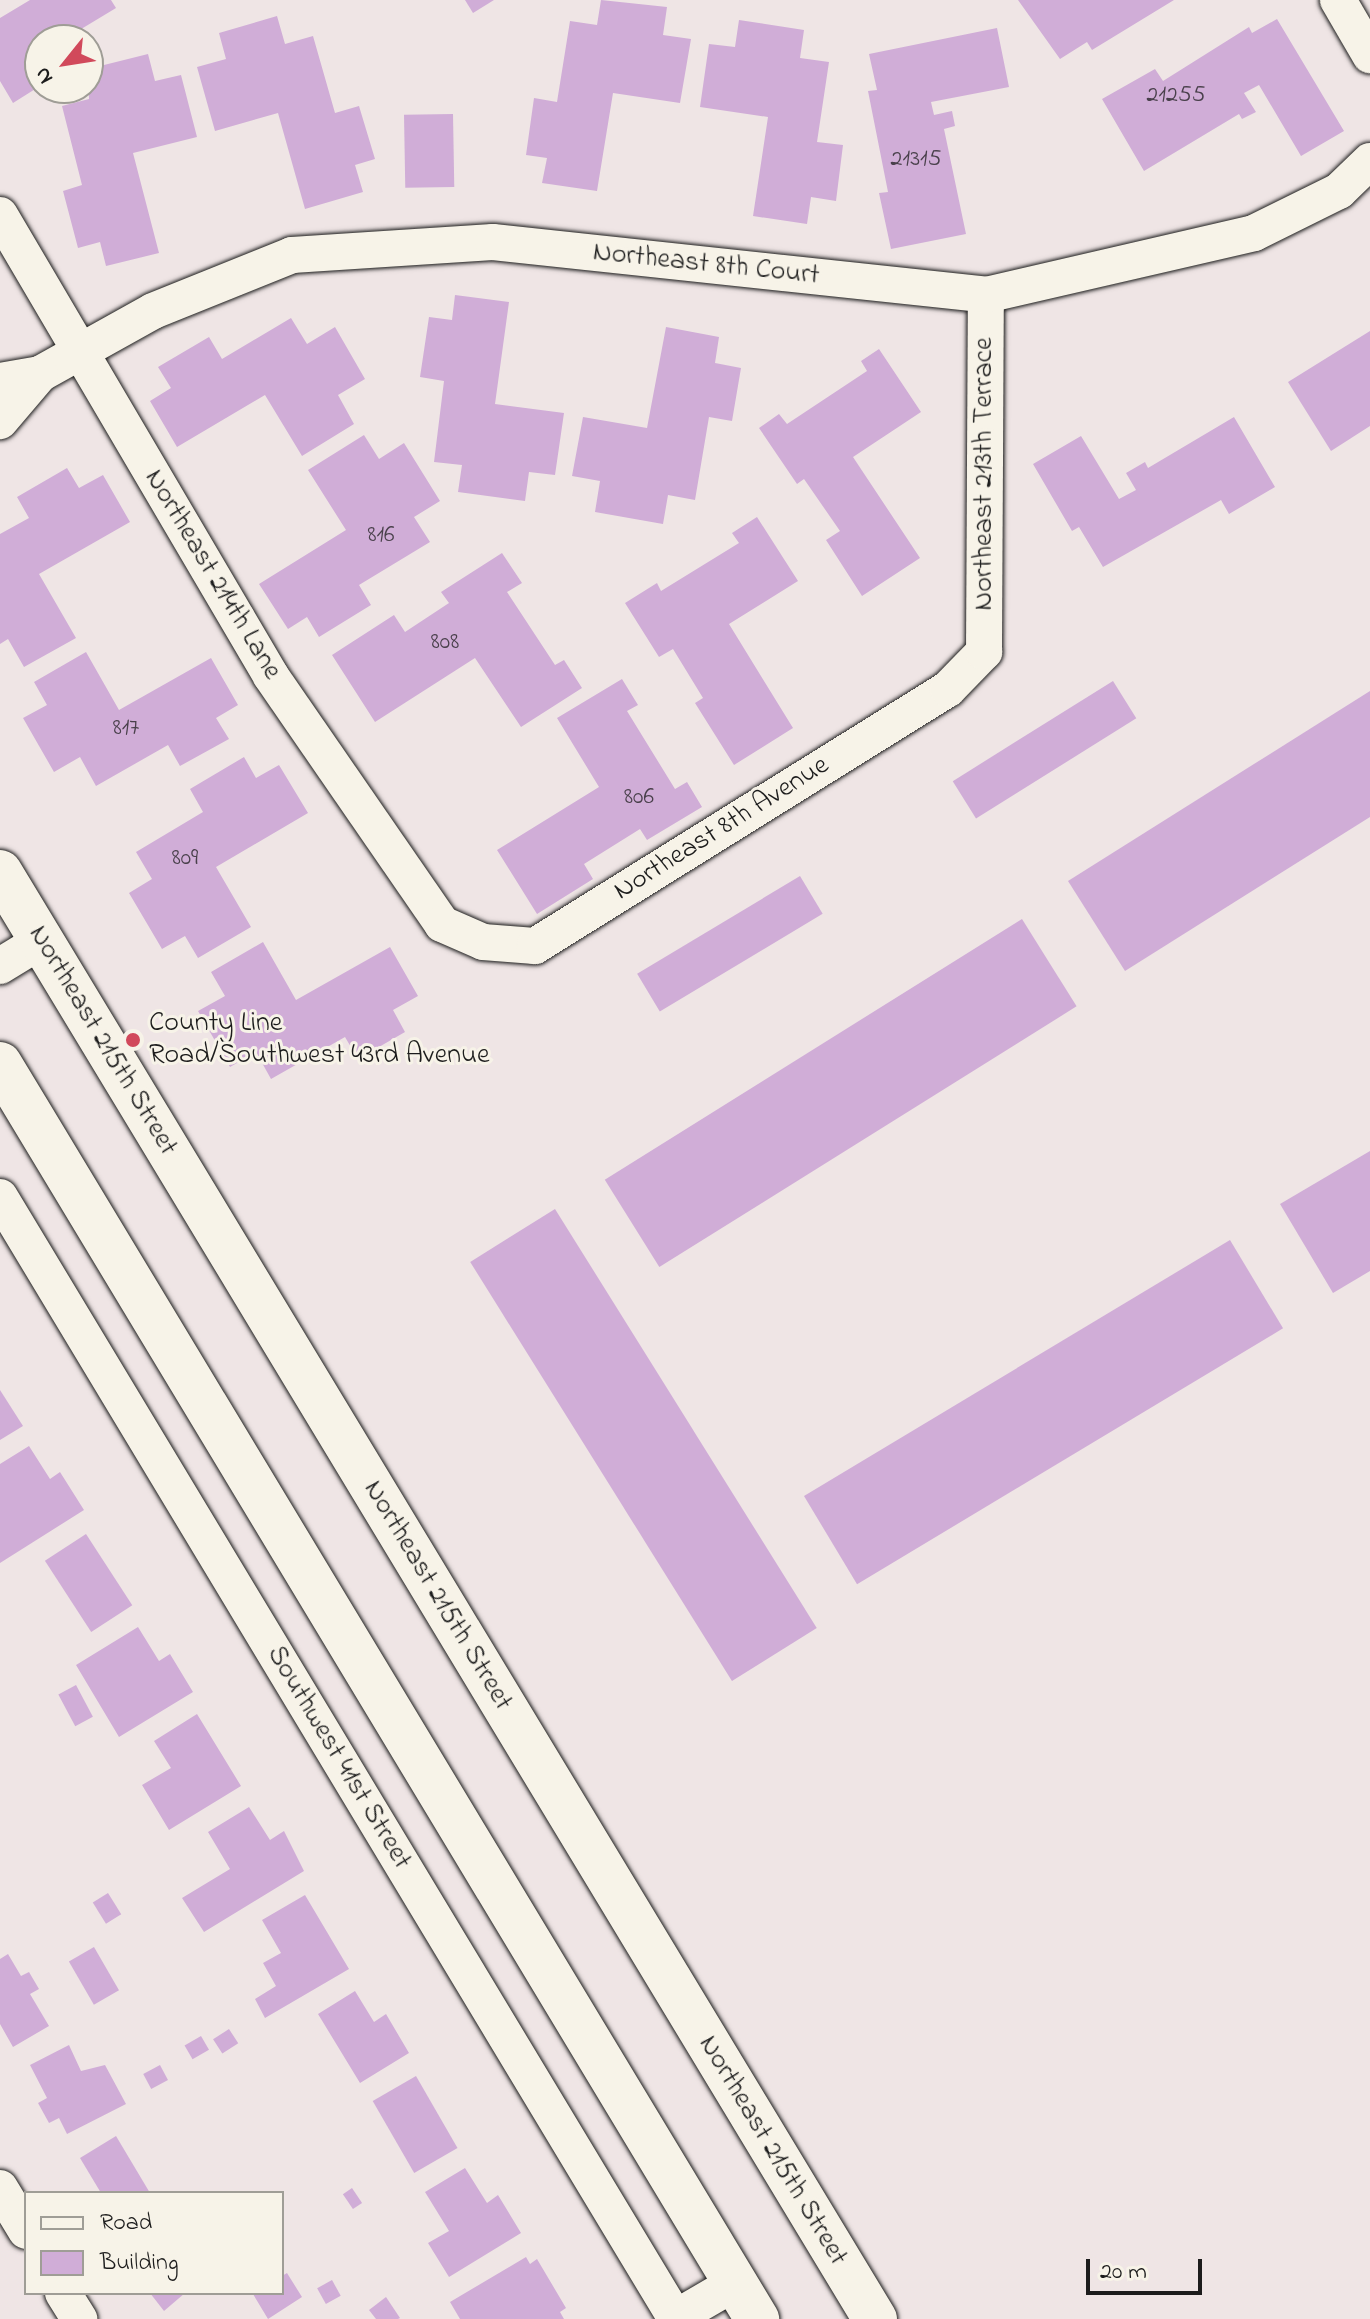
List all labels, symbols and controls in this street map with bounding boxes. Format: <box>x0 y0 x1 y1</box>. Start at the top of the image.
north arrow <box>24 24 104 104</box>
text: N <box>27 61 63 89</box>
house number: 21255 <box>1147 82 1205 110</box>
house number: 21315 <box>891 146 941 174</box>
street label: Northeast 8th Court <box>591 236 821 294</box>
street label: Northeast 213th Terrace <box>968 337 1002 611</box>
street label: Northeast 214th Lane <box>136 464 288 686</box>
house number: 816 <box>367 522 395 550</box>
house number: 808 <box>431 629 459 657</box>
house number: 817 <box>113 715 139 743</box>
street label: Northeast 8th Avenue <box>608 749 836 909</box>
house number: 806 <box>624 784 654 812</box>
house number: 809 <box>172 845 198 873</box>
street label: Northeast 215th Street <box>20 920 184 1162</box>
place label: County Line Road/Southwest 43rd Avenue <box>149 1007 490 1073</box>
marker: County Line Road/Southwest 43rd Avenue <box>124 1031 142 1049</box>
street label: Northeast 215th Street <box>355 1475 519 1717</box>
street label: Southwest 41st Street <box>258 1640 418 1876</box>
street label: Northeast 215th Street <box>690 2030 854 2272</box>
legend <box>24 2191 284 2295</box>
text: Road <box>100 2206 152 2241</box>
scale bar <box>1090 2243 1206 2293</box>
text: Building <box>100 2246 179 2281</box>
text: 20 m <box>1100 2255 1147 2290</box>

